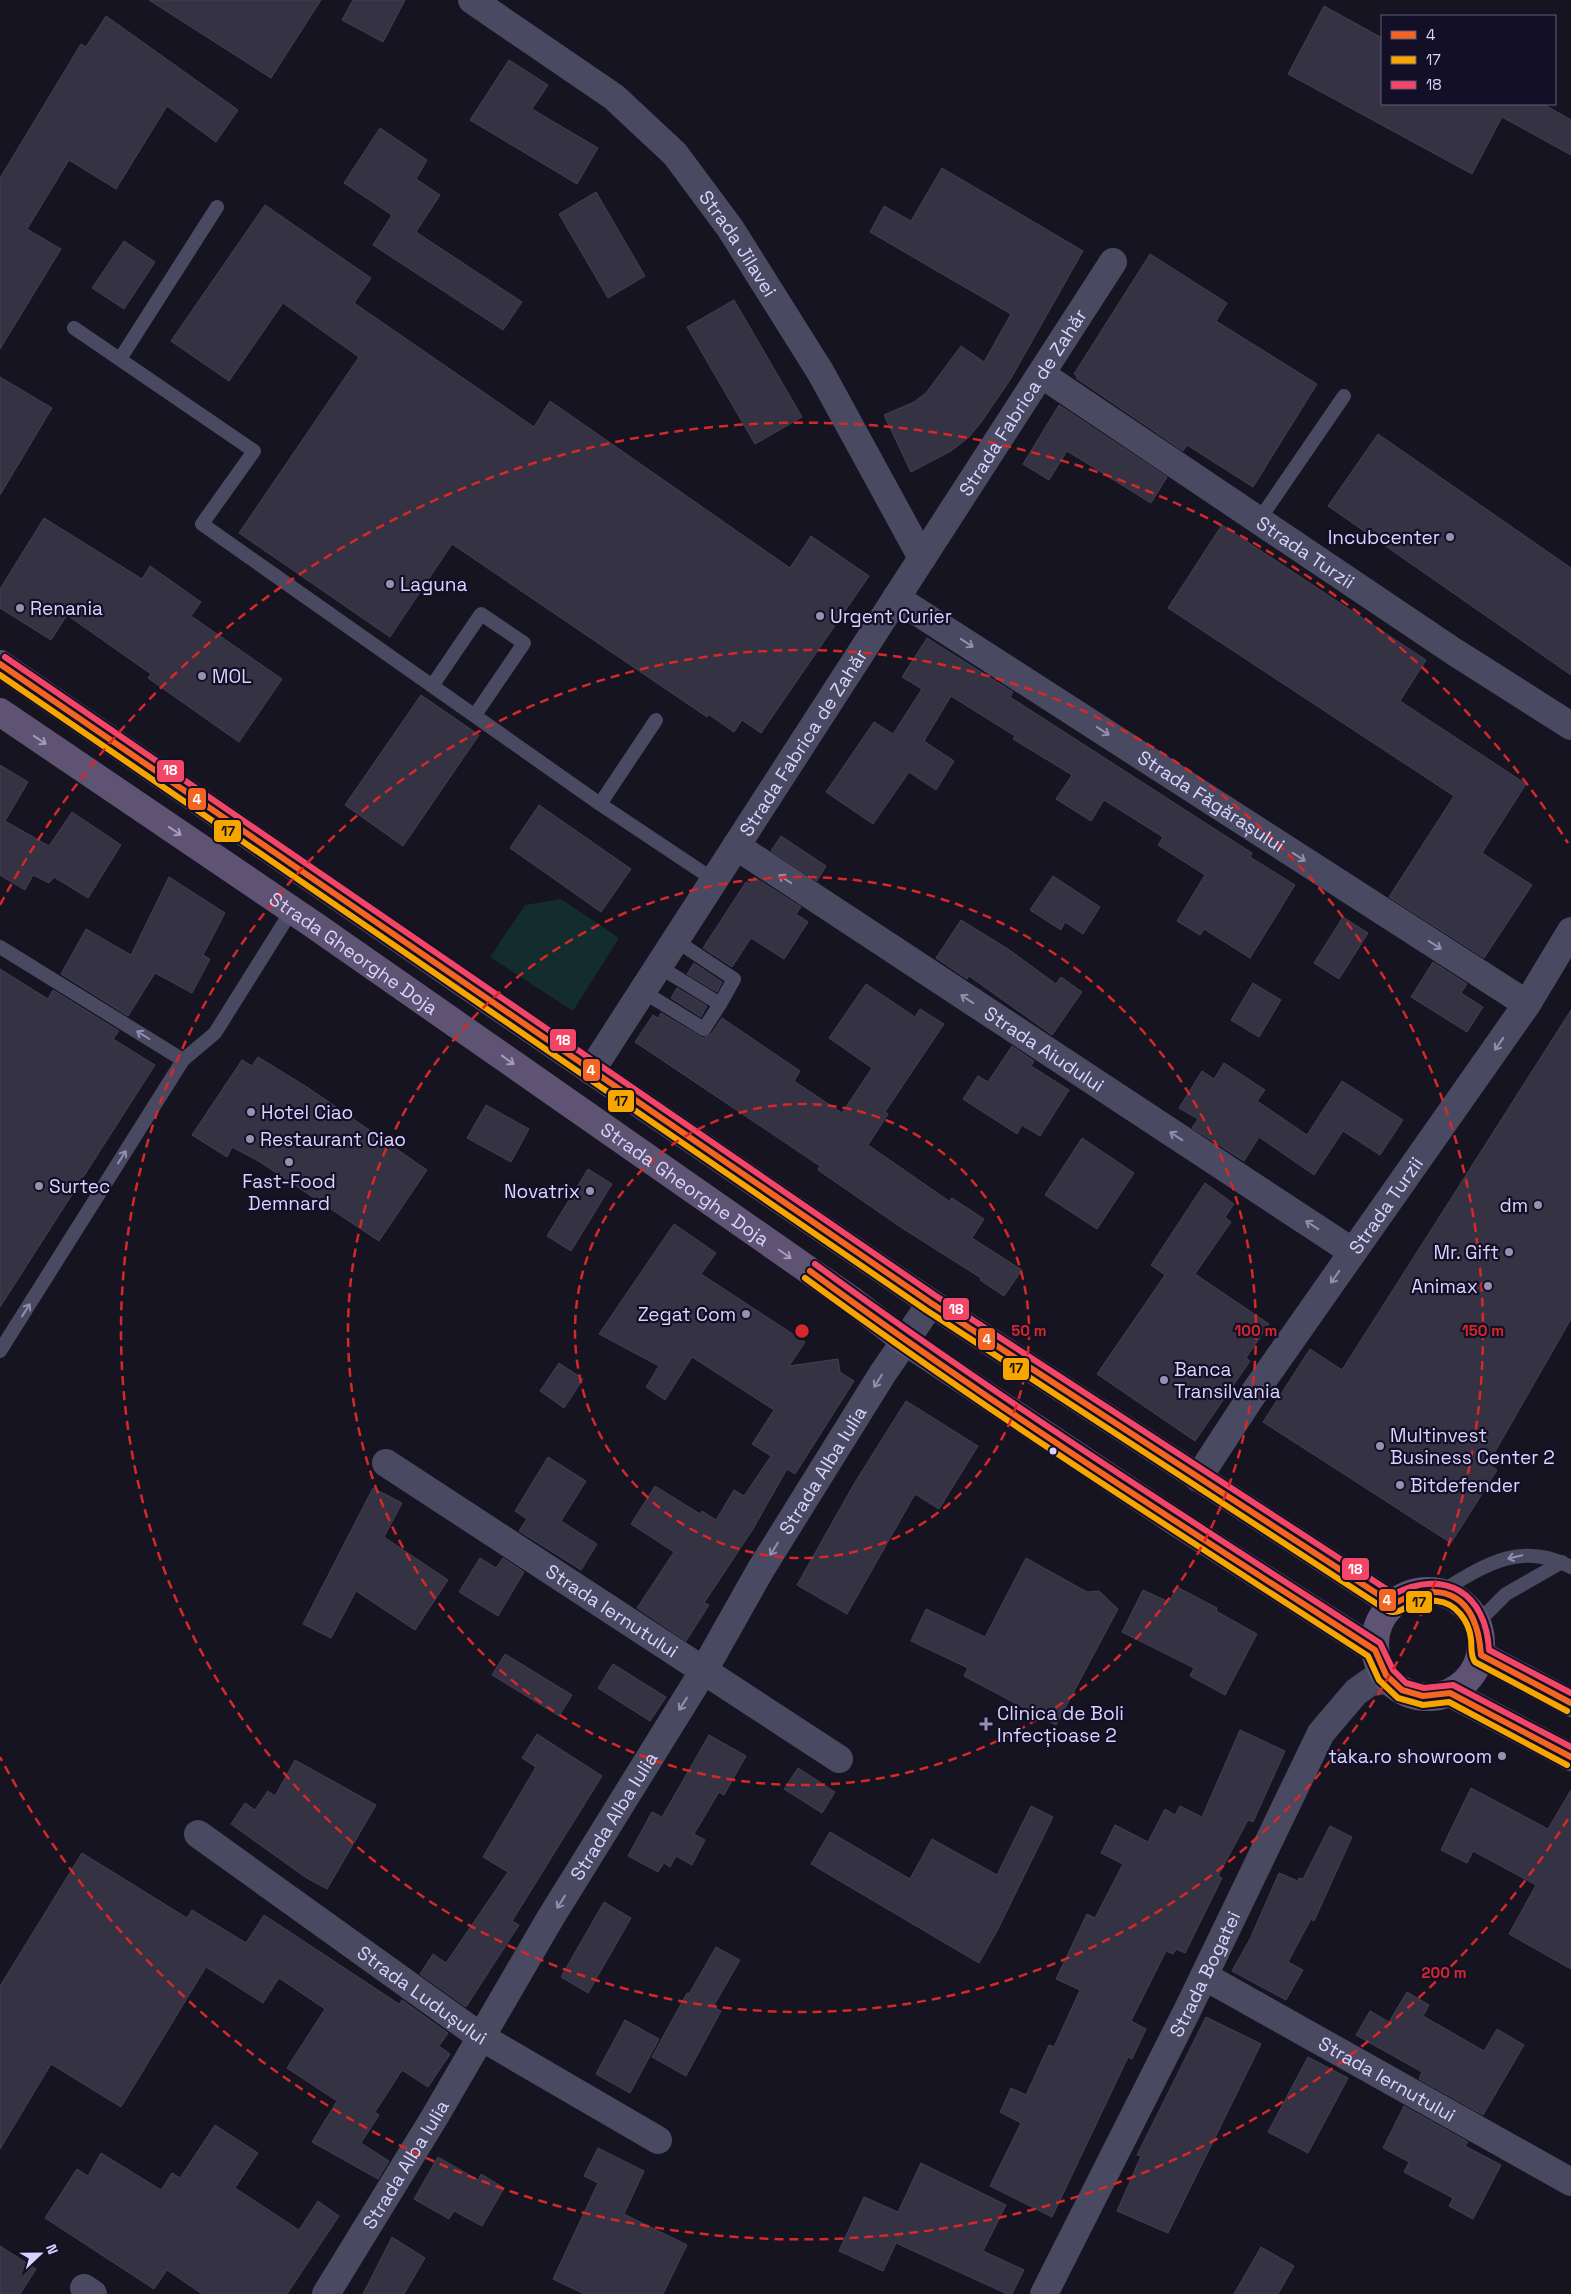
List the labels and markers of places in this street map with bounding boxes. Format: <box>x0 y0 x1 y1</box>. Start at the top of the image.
place label: Incubcenter <box>1328 525 1440 550</box>
marker: Incubcenter <box>1444 531 1456 543</box>
place label: Laguna <box>400 572 468 597</box>
marker: Laguna <box>384 578 396 590</box>
place label: Renania <box>30 596 103 621</box>
marker: Renania <box>14 602 26 614</box>
place label: Urgent Curier <box>830 604 952 629</box>
marker: Urgent Curier <box>814 610 826 622</box>
place label: MOL <box>212 664 252 689</box>
marker: MOL <box>196 670 208 682</box>
place label: Hotel Ciao <box>261 1100 353 1125</box>
marker: Hotel Ciao <box>245 1106 257 1118</box>
place label: Restaurant Ciao <box>260 1127 406 1152</box>
marker: Restaurant Ciao <box>244 1133 256 1145</box>
marker: Fast-Food Demnard <box>283 1156 295 1168</box>
place label: Fast-Food Demnard <box>242 1169 336 1216</box>
place label: Surtec <box>49 1174 110 1199</box>
place label: Novatrix <box>504 1179 580 1204</box>
marker: Surtec <box>33 1180 45 1192</box>
marker: Novatrix <box>584 1185 596 1197</box>
place label: dm <box>1499 1193 1528 1218</box>
marker: dm <box>1532 1199 1544 1211</box>
place label: Mr. Gift <box>1434 1240 1499 1265</box>
marker: Mr. Gift <box>1503 1246 1515 1258</box>
place label: Animax <box>1411 1274 1478 1299</box>
marker: Animax <box>1482 1280 1494 1292</box>
place label: Zegat Com <box>638 1302 736 1327</box>
marker: Zegat Com <box>740 1308 752 1320</box>
centre of rings <box>793 1322 811 1340</box>
place label: Banca Transilvania <box>1174 1357 1281 1404</box>
marker: Banca Transilvania <box>1158 1374 1170 1386</box>
place label: Multinvest Business Center 2 <box>1390 1423 1555 1470</box>
marker: Multinvest Business Center 2 <box>1374 1440 1386 1452</box>
unlabelled marker <box>1048 1446 1058 1456</box>
place label: Bitdefender <box>1410 1473 1520 1498</box>
marker: Bitdefender <box>1394 1479 1406 1491</box>
place label: Clinica de Boli Infecțioase 2 <box>997 1701 1124 1748</box>
marker: Clinica de Boli Infecțioase 2 <box>979 1717 993 1731</box>
place label: taka.ro showroom <box>1328 1744 1492 1769</box>
marker: taka.ro showroom <box>1496 1750 1508 1762</box>

